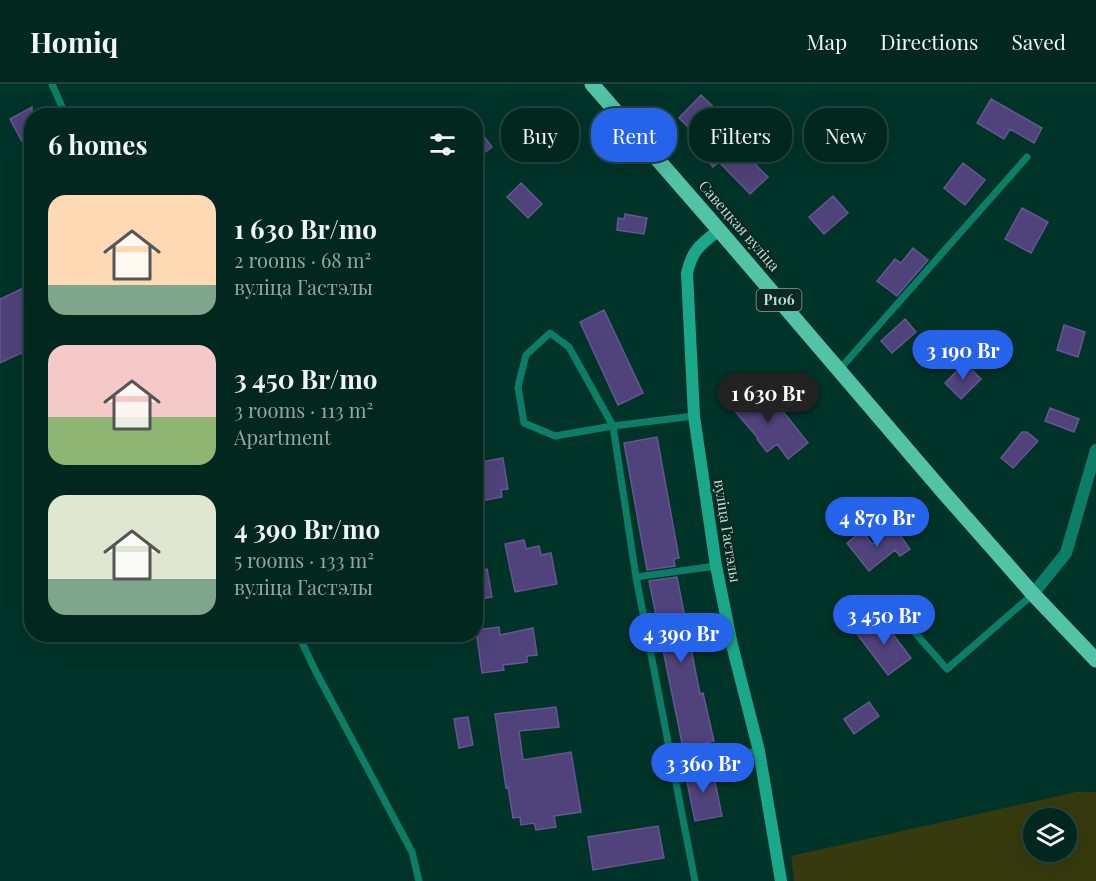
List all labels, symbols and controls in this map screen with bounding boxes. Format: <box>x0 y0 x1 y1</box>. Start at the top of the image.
text: Homiq <box>30 23 118 60</box>
text: Map <box>806 27 847 55</box>
text: Directions <box>880 27 978 55</box>
text: Saved <box>1011 27 1066 55</box>
chip: Buy <box>501 108 579 162</box>
chip: Rent <box>591 108 677 162</box>
chip: Filters <box>689 108 792 162</box>
chip: New <box>804 108 887 162</box>
text: 6 homes <box>48 127 147 162</box>
icon: filters <box>426 128 459 161</box>
street label: Савецкая вуліца <box>695 176 785 275</box>
text: 1 630 Br/mo <box>234 211 377 246</box>
icon: home <box>96 219 168 291</box>
text: 2 rooms · 68 m² <box>234 246 371 273</box>
text: вуліца Гастэлы <box>234 273 373 300</box>
road number: Р106 <box>756 289 802 311</box>
pin: 3 190 Br <box>901 330 1025 381</box>
text: 3 190 Br <box>926 336 1000 363</box>
text: 3 450 Br/mo <box>234 361 377 396</box>
icon: home <box>96 369 168 441</box>
pin: 1 630 Br <box>706 373 830 424</box>
text: 1 630 Br <box>731 379 805 406</box>
text: 3 rooms · 113 m² <box>234 396 373 423</box>
text: Apartment <box>234 423 331 450</box>
street label: вуліца Гастэлы <box>710 478 746 584</box>
pin: 4 870 Br <box>815 497 939 548</box>
text: 4 870 Br <box>839 503 915 530</box>
text: 4 390 Br/mo <box>234 511 380 546</box>
icon: home <box>96 519 168 591</box>
text: 5 rooms · 133 m² <box>234 546 374 573</box>
text: вуліца Гастэлы <box>234 573 373 600</box>
pin: 3 450 Br <box>822 595 946 646</box>
text: 3 450 Br <box>847 601 921 628</box>
pin: 4 390 Br <box>619 613 743 664</box>
text: 4 390 Br <box>643 619 719 646</box>
pin: 3 360 Br <box>641 743 765 794</box>
text: 3 360 Br <box>665 749 741 776</box>
map controls <box>1023 808 1077 862</box>
button: layers <box>1023 808 1077 862</box>

